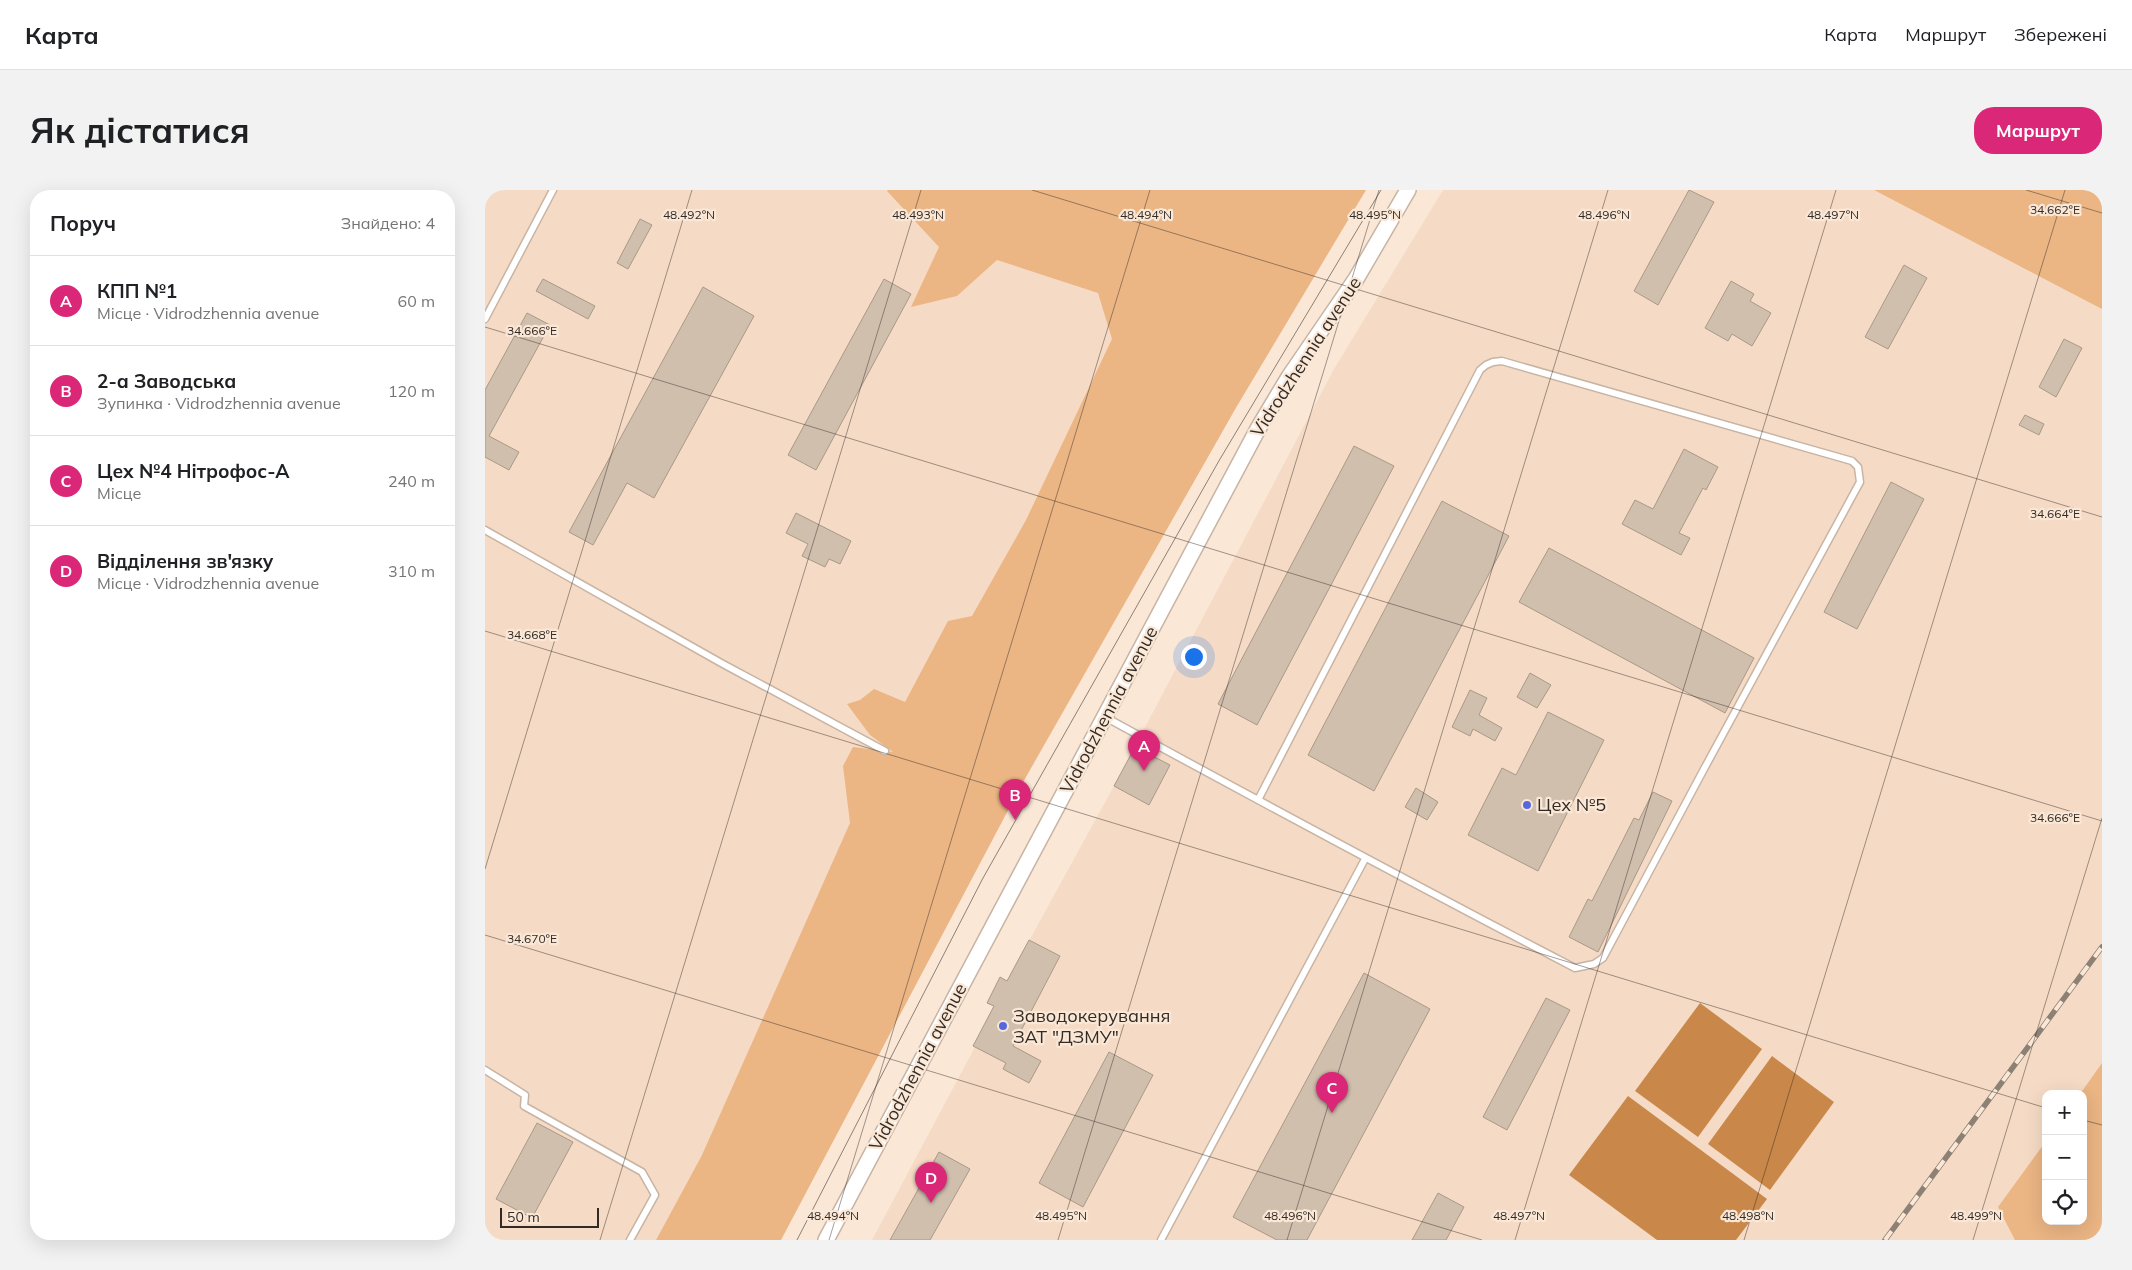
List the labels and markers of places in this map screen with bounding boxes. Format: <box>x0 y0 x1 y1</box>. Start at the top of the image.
pin: A <box>1128 730 1160 771</box>
pin: B <box>999 779 1031 820</box>
place label: Цех №5 <box>1537 793 1606 816</box>
marker: Цех №5 <box>1521 799 1533 811</box>
place label: Заводокерування ЗАТ "ДЗМУ" <box>1013 1004 1170 1048</box>
marker: Заводокерування ЗАТ "ДЗМУ" <box>997 1020 1009 1032</box>
pin: C <box>1316 1072 1348 1113</box>
pin: D <box>915 1162 947 1203</box>

